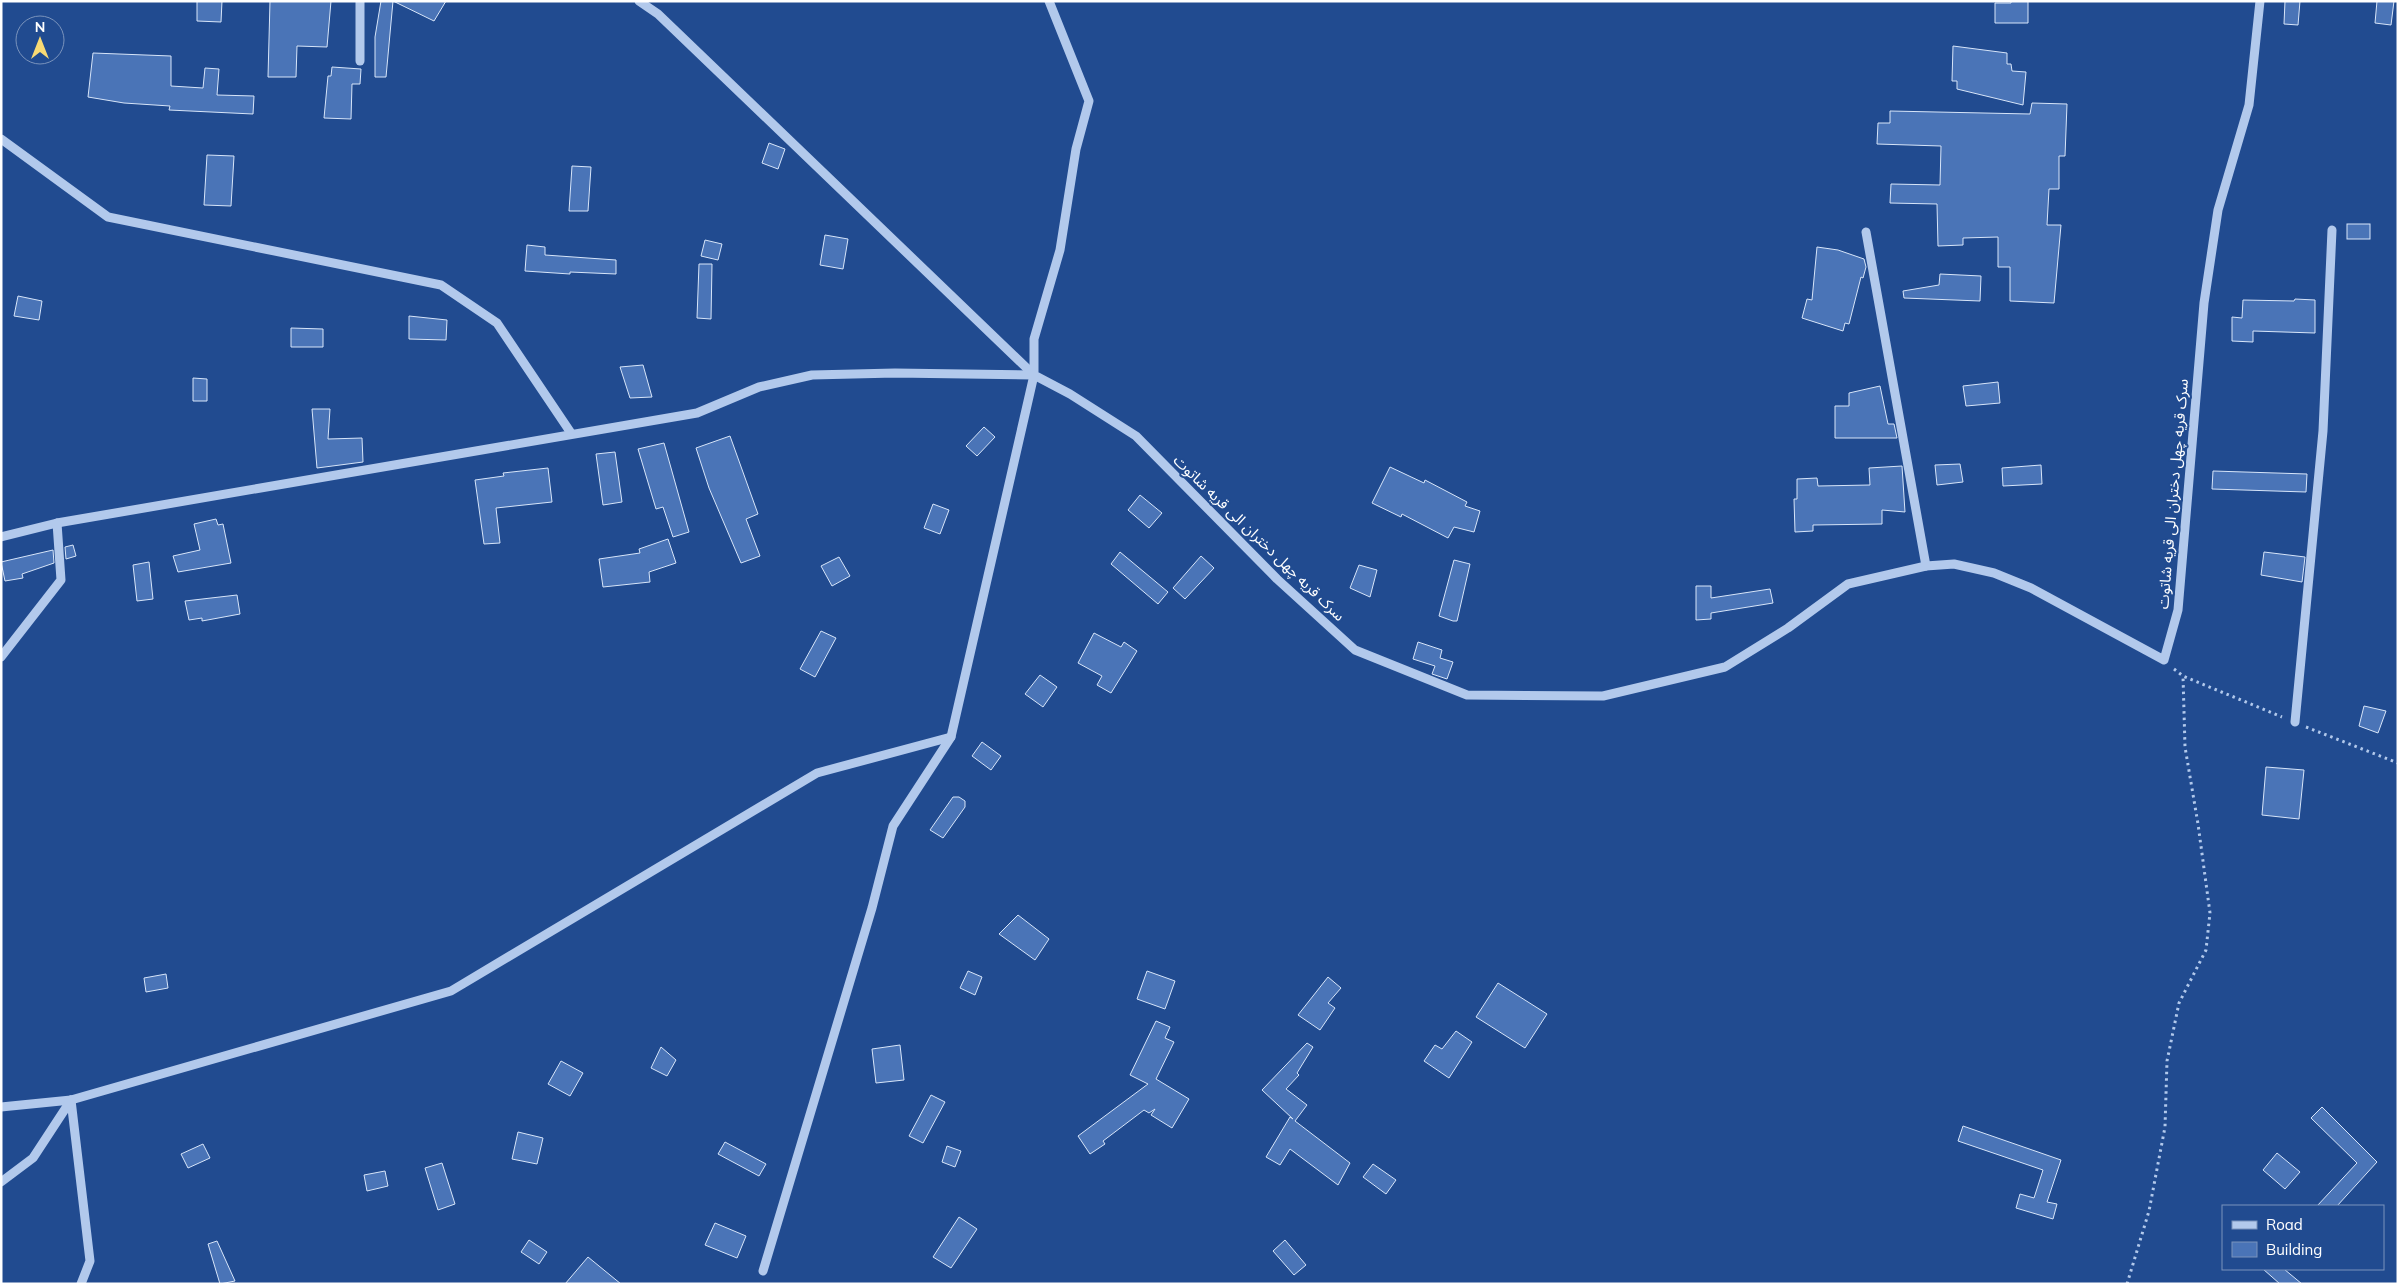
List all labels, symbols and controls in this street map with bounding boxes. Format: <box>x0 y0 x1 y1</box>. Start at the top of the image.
north arrow <box>15 15 65 65</box>
text: N <box>35 18 45 36</box>
street label: سرک قریه چهل دختران الی قریه شاتوت <box>2153 378 2193 610</box>
street label: سرک قریه چهل دختران الی قریه شاتوت <box>1169 451 1349 626</box>
legend <box>2222 1205 2384 1270</box>
text: Road <box>2266 1215 2303 1234</box>
text: Building <box>2266 1240 2322 1259</box>

